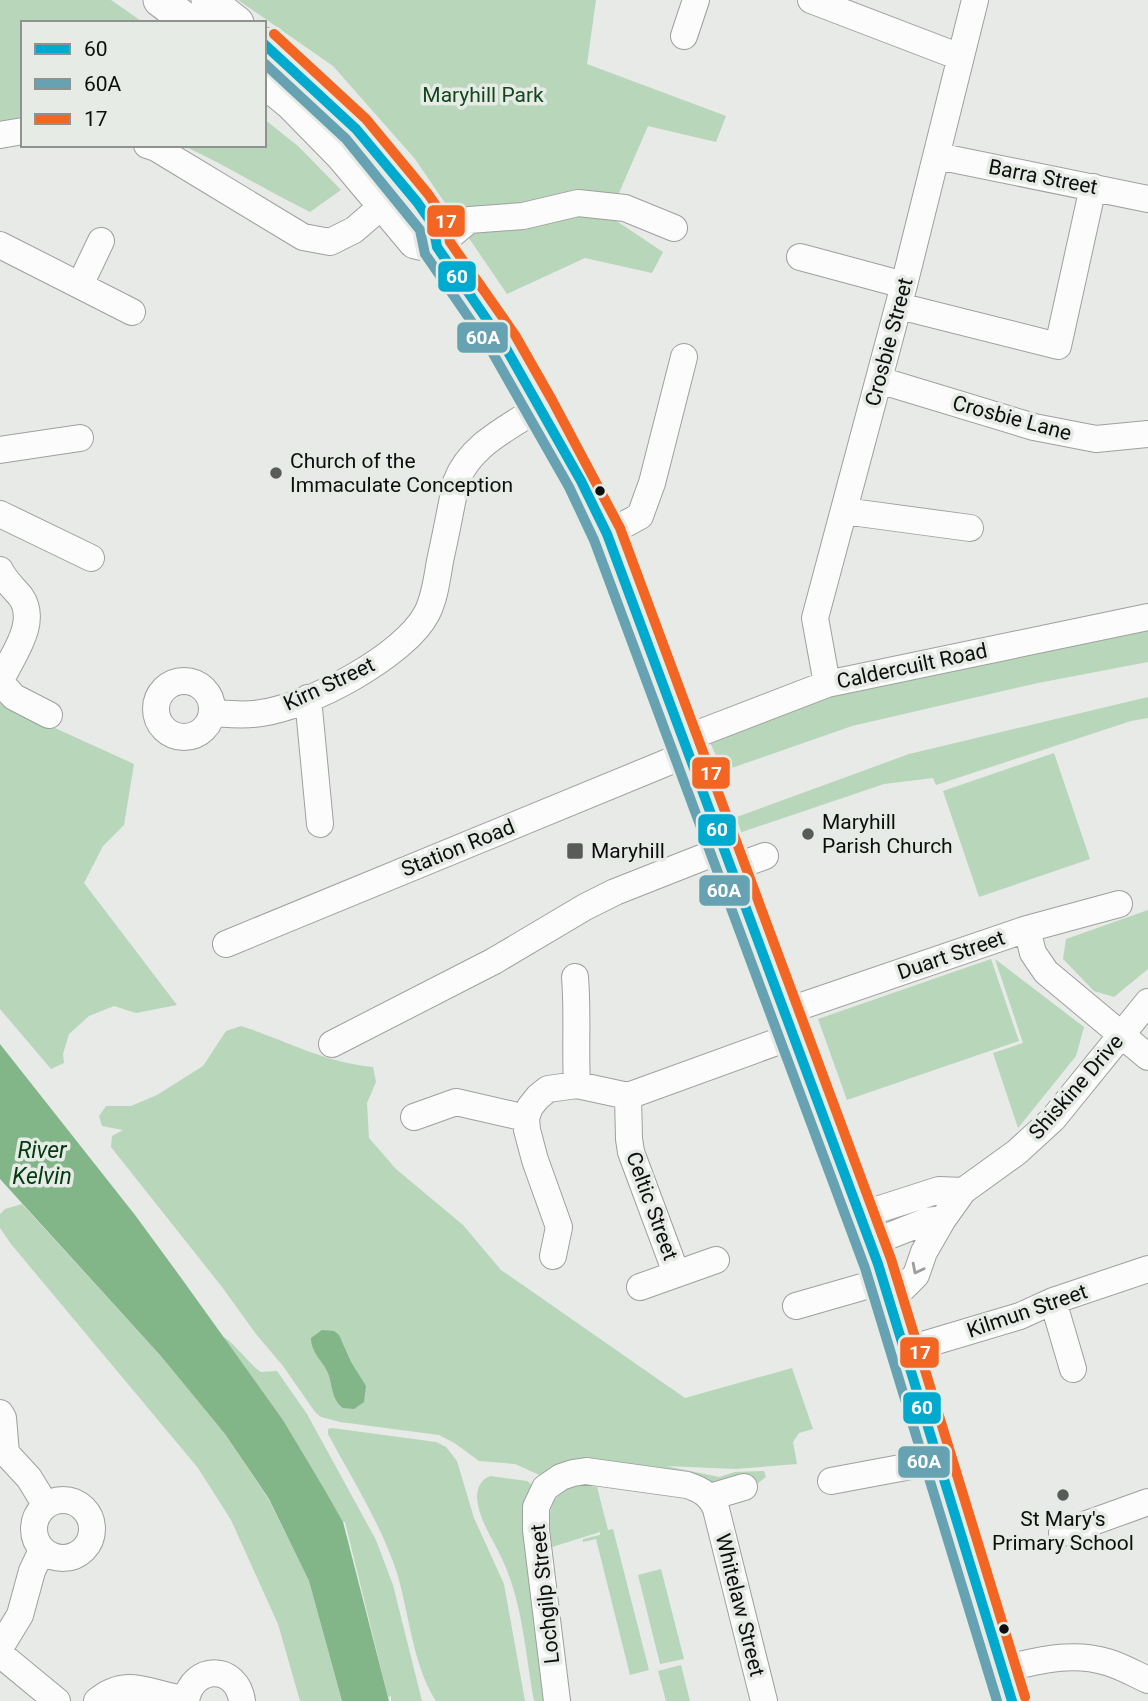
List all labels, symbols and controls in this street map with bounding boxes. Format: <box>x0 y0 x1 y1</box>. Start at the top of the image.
legend <box>21 21 266 147</box>
text: 60 <box>84 37 108 61</box>
text: 60A <box>84 72 122 96</box>
park label: Maryhill Park <box>422 83 544 107</box>
text: 17 <box>84 107 108 131</box>
street label: Barra Street <box>987 155 1100 199</box>
line badge: 17 <box>426 204 466 238</box>
text: 17 <box>435 210 457 233</box>
line badge: 60 <box>437 260 477 293</box>
text: 60 <box>446 265 468 288</box>
street label: Crosbie Street <box>860 275 918 409</box>
line badge: 60A <box>456 321 509 354</box>
text: 60A <box>466 326 501 349</box>
street label: Crosbie Lane <box>950 391 1074 445</box>
place label: Church of the Immaculate Conception <box>290 449 513 497</box>
marker: Church of the Immaculate Conception <box>268 465 284 481</box>
unlabelled marker <box>593 484 607 498</box>
street label: Caldercuilt Road <box>835 638 989 694</box>
street label: Kirn Street <box>280 652 378 716</box>
line badge: 17 <box>691 756 731 790</box>
text: 17 <box>700 762 722 785</box>
place label: Maryhill Parish Church <box>822 810 953 858</box>
line badge: 60 <box>697 813 737 847</box>
street label: Station Road <box>398 814 518 882</box>
text: 60 <box>706 818 728 841</box>
marker: Maryhill Parish Church <box>800 826 816 842</box>
place label: Maryhill <box>591 839 665 863</box>
marker: Maryhill <box>565 841 585 861</box>
line badge: 60A <box>698 874 751 907</box>
text: 60A <box>707 879 742 902</box>
street label: Duart Street <box>894 925 1008 985</box>
street label: Shiskine Drive <box>1024 1030 1128 1144</box>
water label: River Kelvin <box>12 1137 72 1190</box>
street label: Celtic Street <box>621 1149 683 1264</box>
one-way arrow <box>911 1261 925 1274</box>
street label: Kilmun Street <box>964 1279 1090 1343</box>
line badge: 17 <box>899 1336 940 1369</box>
text: 17 <box>909 1341 931 1364</box>
line badge: 60 <box>902 1391 942 1425</box>
text: 60 <box>911 1396 933 1419</box>
line badge: 60A <box>897 1445 951 1479</box>
text: 60A <box>907 1450 942 1473</box>
marker: St Mary's Primary School <box>1055 1487 1071 1503</box>
place label: St Mary's Primary School <box>992 1507 1134 1555</box>
street label: Lochgilp Street <box>526 1523 564 1665</box>
street label: Whitelaw Street <box>711 1531 769 1679</box>
unlabelled marker <box>997 1622 1011 1636</box>

